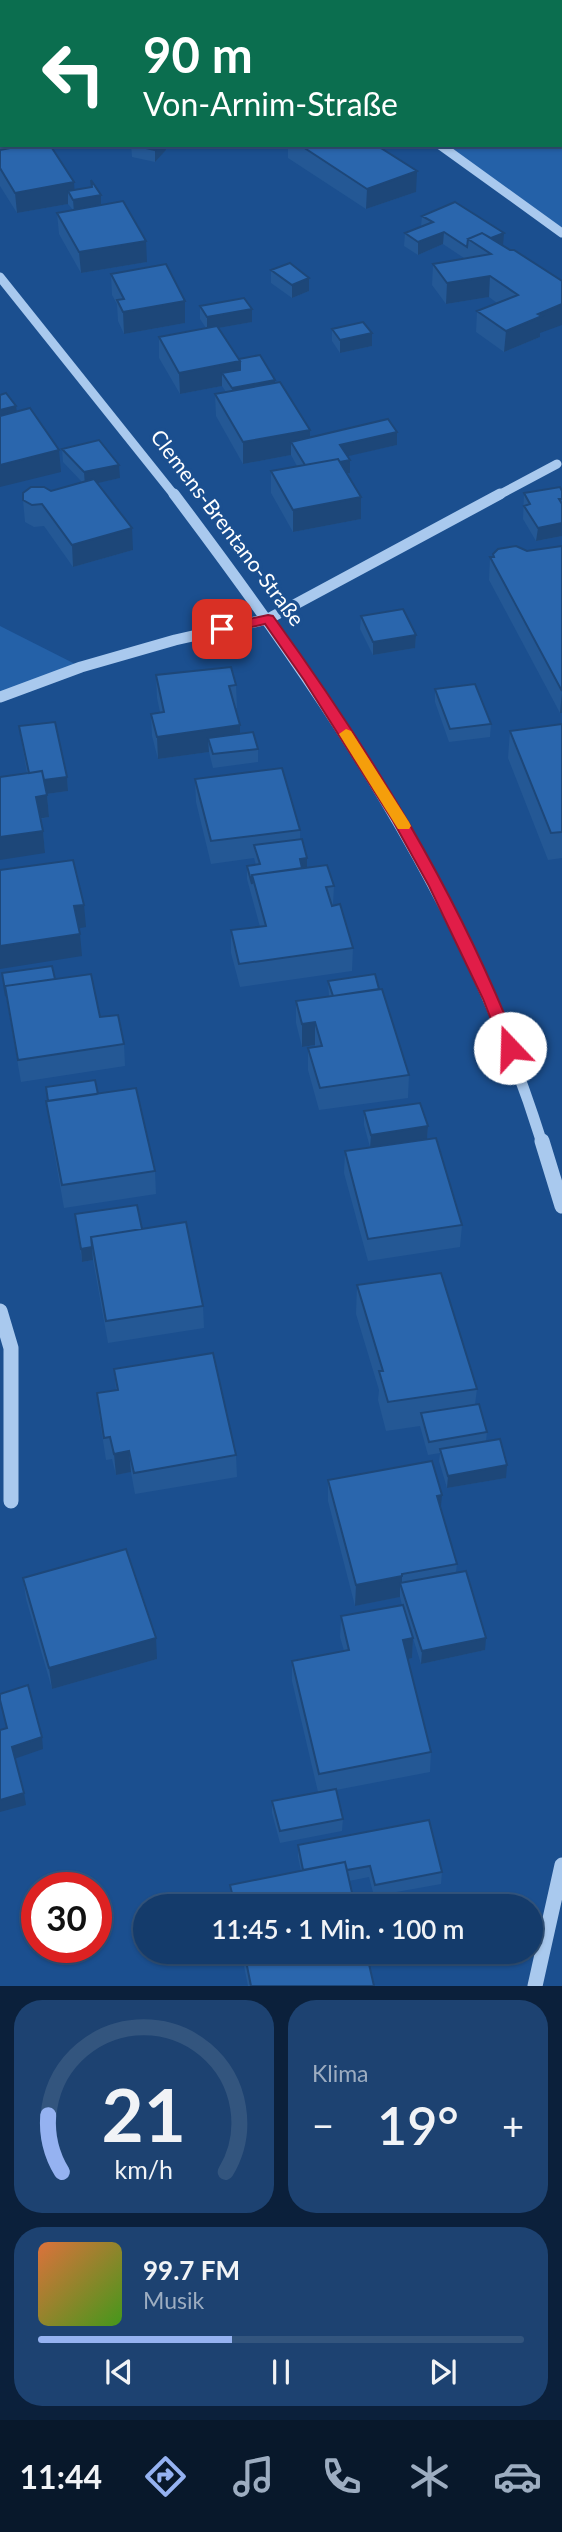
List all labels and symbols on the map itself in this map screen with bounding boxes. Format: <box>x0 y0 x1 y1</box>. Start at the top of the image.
street label: Clemens-Brentano-Straße <box>146 424 310 630</box>
pin <box>192 599 252 659</box>
position arrow <box>473 1011 547 1085</box>
speed limit sign: 30 <box>21 1872 112 1963</box>

